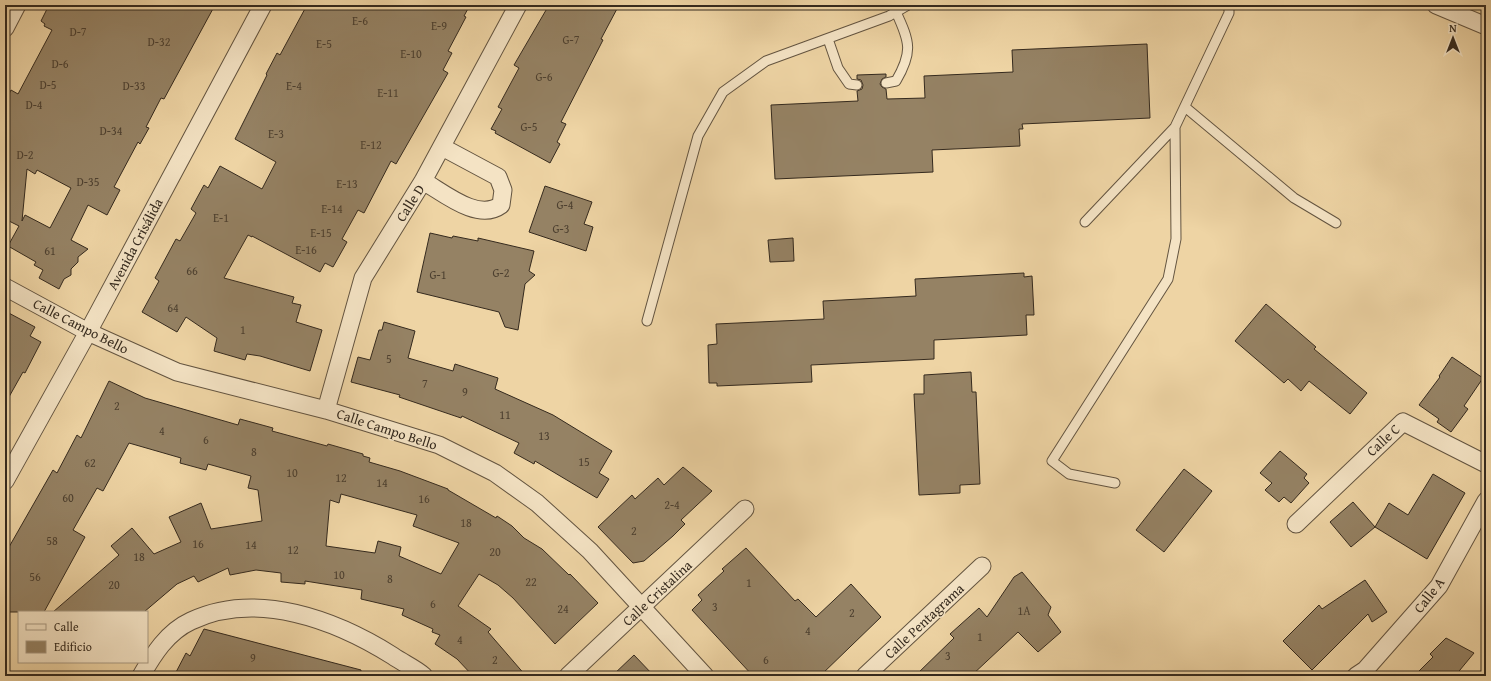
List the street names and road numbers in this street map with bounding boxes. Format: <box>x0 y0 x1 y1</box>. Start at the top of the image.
street label: Calle D <box>391 181 429 225</box>
street label: Avenida Crisálida <box>102 194 168 293</box>
street label: Calle Campo Bello <box>30 293 132 359</box>
street label: Calle Campo Bello <box>334 403 440 455</box>
street label: Calle C <box>1362 419 1404 461</box>
street label: Calle Cristalina <box>618 555 696 630</box>
street label: Calle A <box>1409 573 1450 617</box>
street label: Calle Pentagrama <box>880 578 969 663</box>

